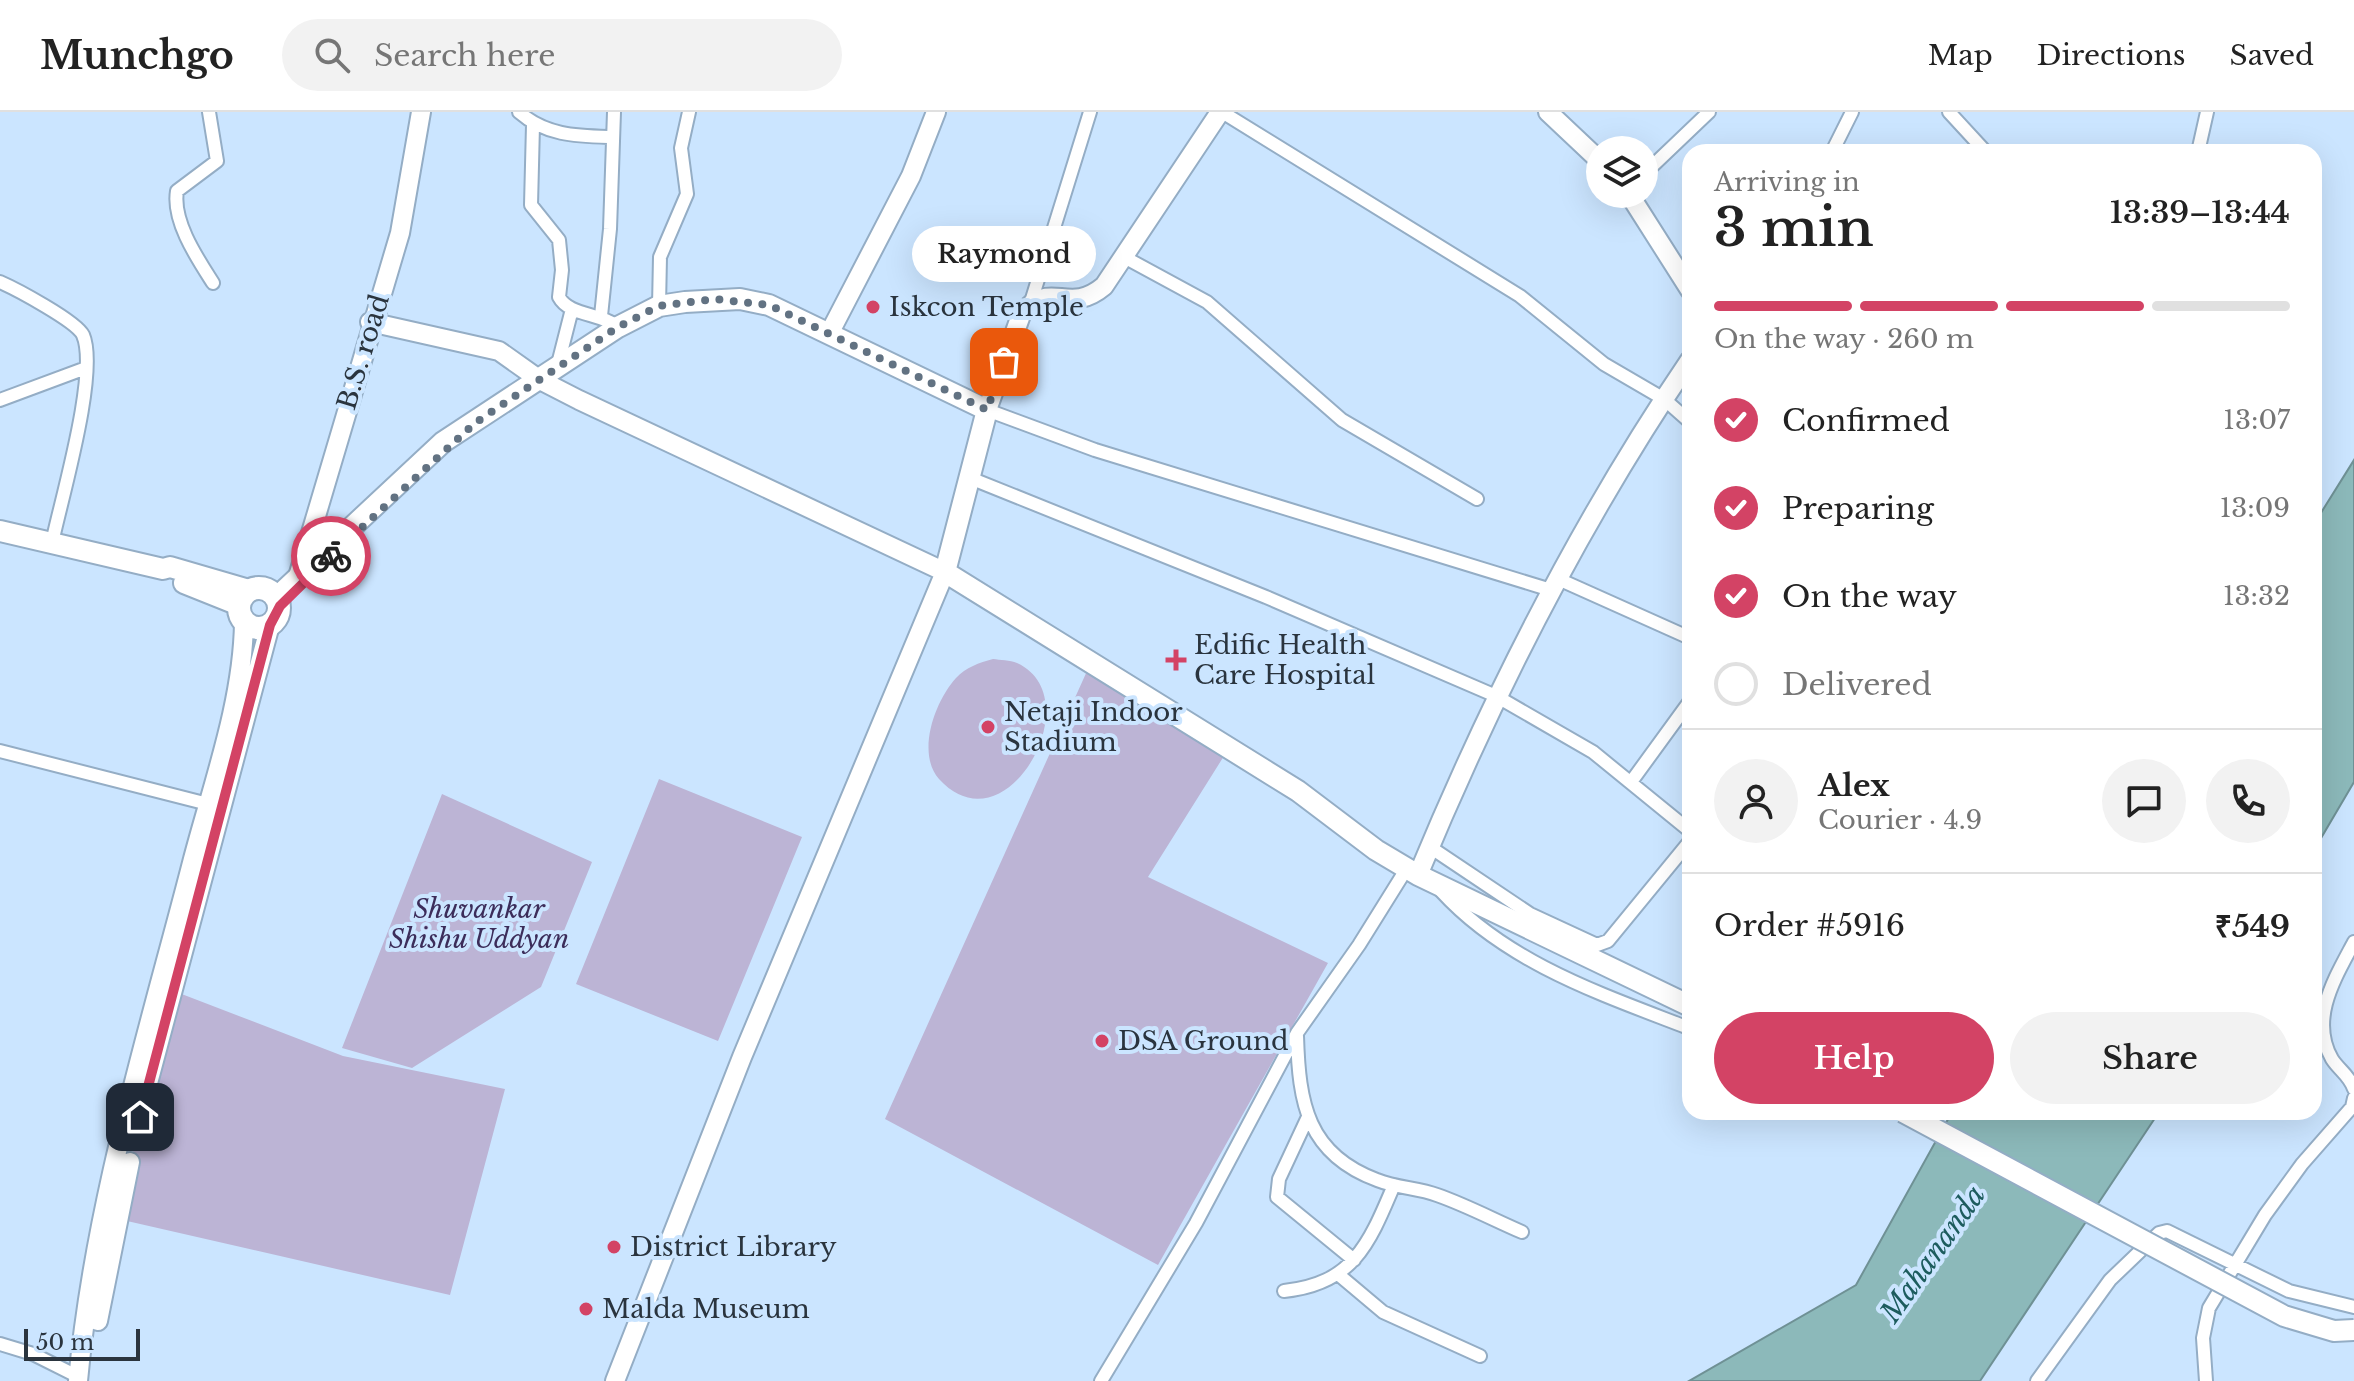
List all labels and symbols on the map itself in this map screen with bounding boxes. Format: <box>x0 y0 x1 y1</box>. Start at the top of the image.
callout: Raymond <box>912 226 1096 282</box>
street label: B.S. road <box>330 290 396 414</box>
place label: Iskcon Temple <box>889 291 1084 323</box>
marker: Iskcon Temple <box>864 298 882 316</box>
pin <box>970 328 1038 396</box>
courier <box>291 516 371 596</box>
place label: Edific Health Care Hospital <box>1194 629 1375 691</box>
marker: Edific Health Care Hospital <box>1165 649 1187 671</box>
place label: Netaji Indoor Stadium <box>1004 696 1183 758</box>
marker: Netaji Indoor Stadium <box>979 718 997 736</box>
park label: Shuvankar Shishu Uddyan <box>389 893 569 955</box>
place label: DSA Ground <box>1118 1025 1288 1057</box>
marker: DSA Ground <box>1093 1032 1111 1050</box>
pin <box>106 1083 174 1151</box>
water label: Mahananda <box>1872 1179 1993 1330</box>
place label: District Library <box>630 1231 837 1263</box>
marker: District Library <box>605 1238 623 1256</box>
place label: Malda Museum <box>602 1293 810 1325</box>
marker: Malda Museum <box>577 1300 595 1318</box>
scale bar <box>24 1325 140 1361</box>

